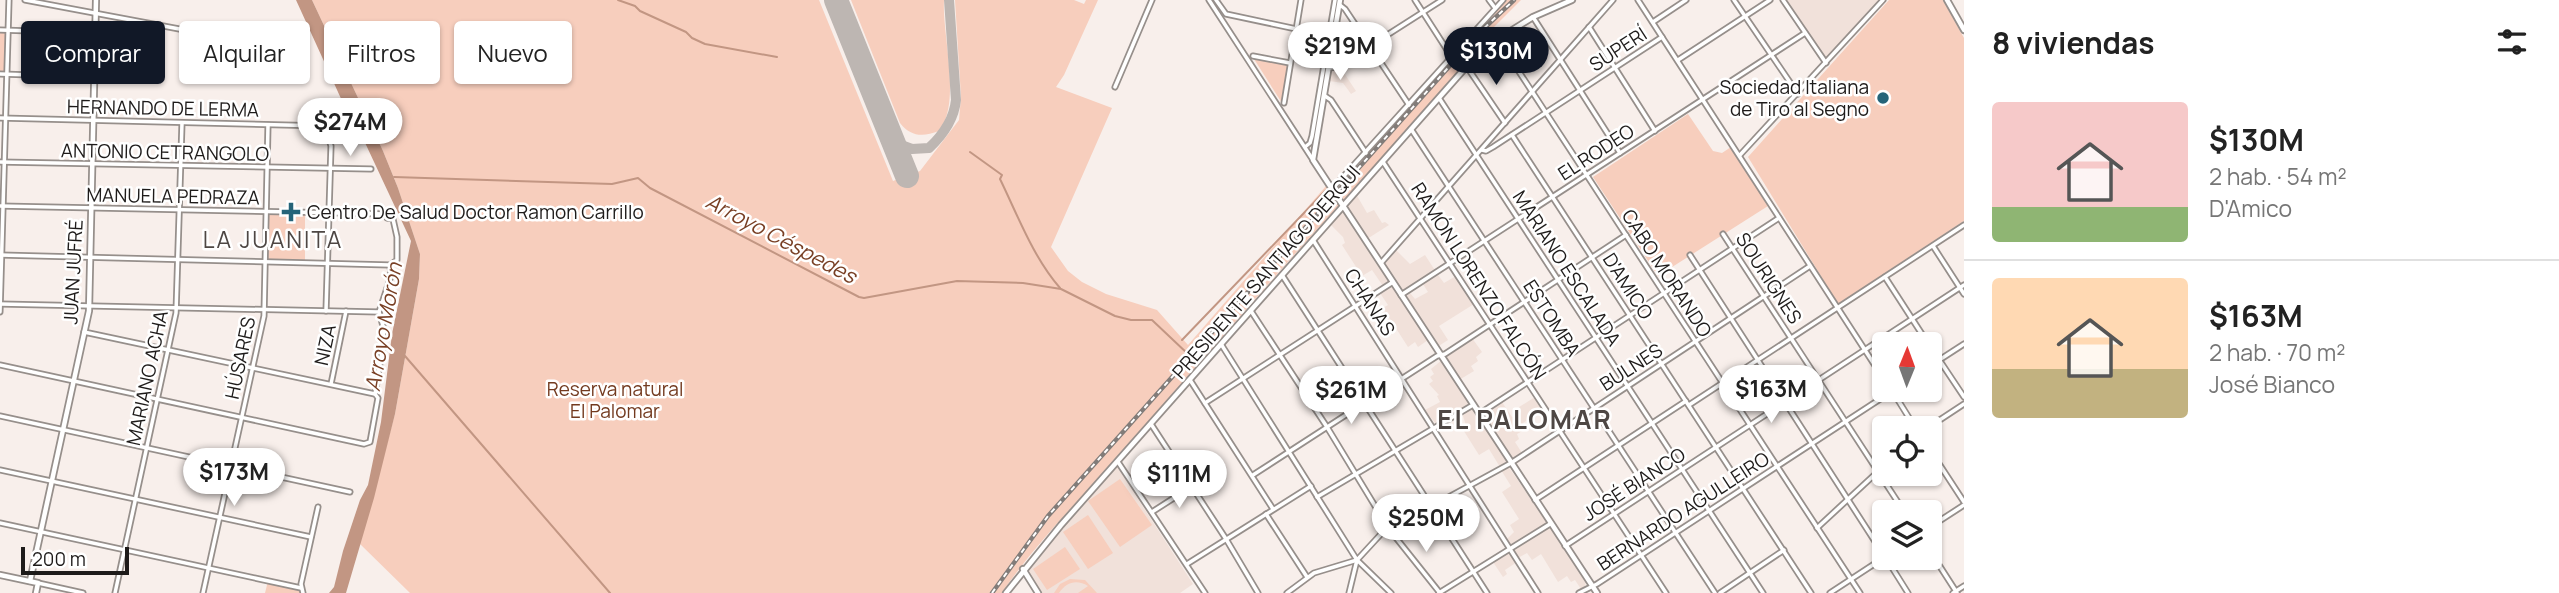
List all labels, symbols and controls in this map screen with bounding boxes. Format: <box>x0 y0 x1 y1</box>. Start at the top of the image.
chip: Comprar <box>21 21 165 84</box>
chip: Alquilar <box>179 21 310 84</box>
chip: Filtros <box>324 21 440 84</box>
chip: Nuevo <box>454 21 572 84</box>
street label: SUPERÍ <box>1584 21 1652 77</box>
pin: $219M <box>1291 22 1389 82</box>
text: 8 viviendas <box>1992 22 2155 63</box>
icon: filters <box>2493 23 2531 61</box>
pin: $130M <box>1447 28 1545 87</box>
text: $219M <box>1304 29 1376 61</box>
text: $130M <box>1460 34 1532 66</box>
place label: Sociedad Italiana de Tiro al Segno <box>1720 74 1869 122</box>
marker: Sociedad Italiana de Tiro al Segno <box>1875 90 1891 106</box>
street label: HERNANDO DE LERMA <box>67 93 259 123</box>
pin: $274M <box>301 99 399 158</box>
text: $274M <box>313 105 387 137</box>
street label: EL RODEO <box>1553 118 1639 186</box>
text: $130M <box>2209 119 2304 160</box>
icon: home <box>2048 130 2132 214</box>
street label: ANTONIO CETRANGOLO <box>61 137 270 167</box>
street label: PRESIDENTE SANTIAGO DERQUI <box>1166 160 1366 384</box>
text: 2 hab. · 54 m² <box>2209 160 2347 192</box>
street label: RAMÓN LORENZO FALCÓN <box>1405 177 1553 385</box>
street label: MANUELA PEDRAZA <box>86 181 260 211</box>
street label: MARIANO ESCALADA <box>1507 185 1627 351</box>
water label: Arroyo Céspedes <box>701 187 863 290</box>
text: D'Amico <box>2209 192 2292 224</box>
place label: Centro De Salud Doctor Ramon Carrillo <box>307 199 644 225</box>
marker: Centro De Salud Doctor Ramon Carrillo <box>281 202 301 222</box>
street label: CABO MORANDO <box>1616 204 1718 342</box>
street label: JUAN JUFRÉ <box>57 219 89 325</box>
district label: LA JUANITA <box>203 223 343 255</box>
street label: SOURIGNES <box>1730 227 1808 329</box>
street label: D'AMICO <box>1597 248 1659 324</box>
water label: Arroyo Morón <box>358 259 408 393</box>
street label: CHANAS <box>1339 263 1401 341</box>
street label: ESTOMBA <box>1517 275 1587 361</box>
text: $163M <box>2209 295 2303 336</box>
icon: home <box>2048 306 2132 390</box>
street label: MARIANO ACHA <box>120 308 174 448</box>
street label: HÚSARES <box>219 314 261 402</box>
street label: NIZA <box>308 322 342 368</box>
north arrow <box>1872 332 1942 402</box>
map controls <box>1872 332 1942 570</box>
text: 2 hab. · 70 m² <box>2209 336 2345 368</box>
street label: BULNES <box>1595 337 1668 397</box>
pin: $261M <box>1302 366 1400 426</box>
pin: $163M <box>1722 366 1820 425</box>
text: José Bianco <box>2209 368 2335 400</box>
text: $163M <box>1735 372 1807 404</box>
text: $261M <box>1315 373 1387 405</box>
park label: Reserva natural El Palomar <box>547 376 683 424</box>
district label: EL PALOMAR <box>1437 401 1613 437</box>
button: locate <box>1872 416 1942 486</box>
street label: JOSÉ BIANCO <box>1578 441 1691 527</box>
street label: BERNARDO AGULLEIRO <box>1592 445 1774 577</box>
pin: $173M <box>185 448 283 508</box>
pin: $111M <box>1130 450 1228 510</box>
text: $173M <box>199 455 269 487</box>
text: $111M <box>1147 457 1211 489</box>
pin: $250M <box>1377 494 1475 554</box>
button: layers <box>1872 500 1942 570</box>
text: $250M <box>1388 501 1464 533</box>
scale bar <box>21 544 130 576</box>
text: 200 m <box>32 546 86 572</box>

